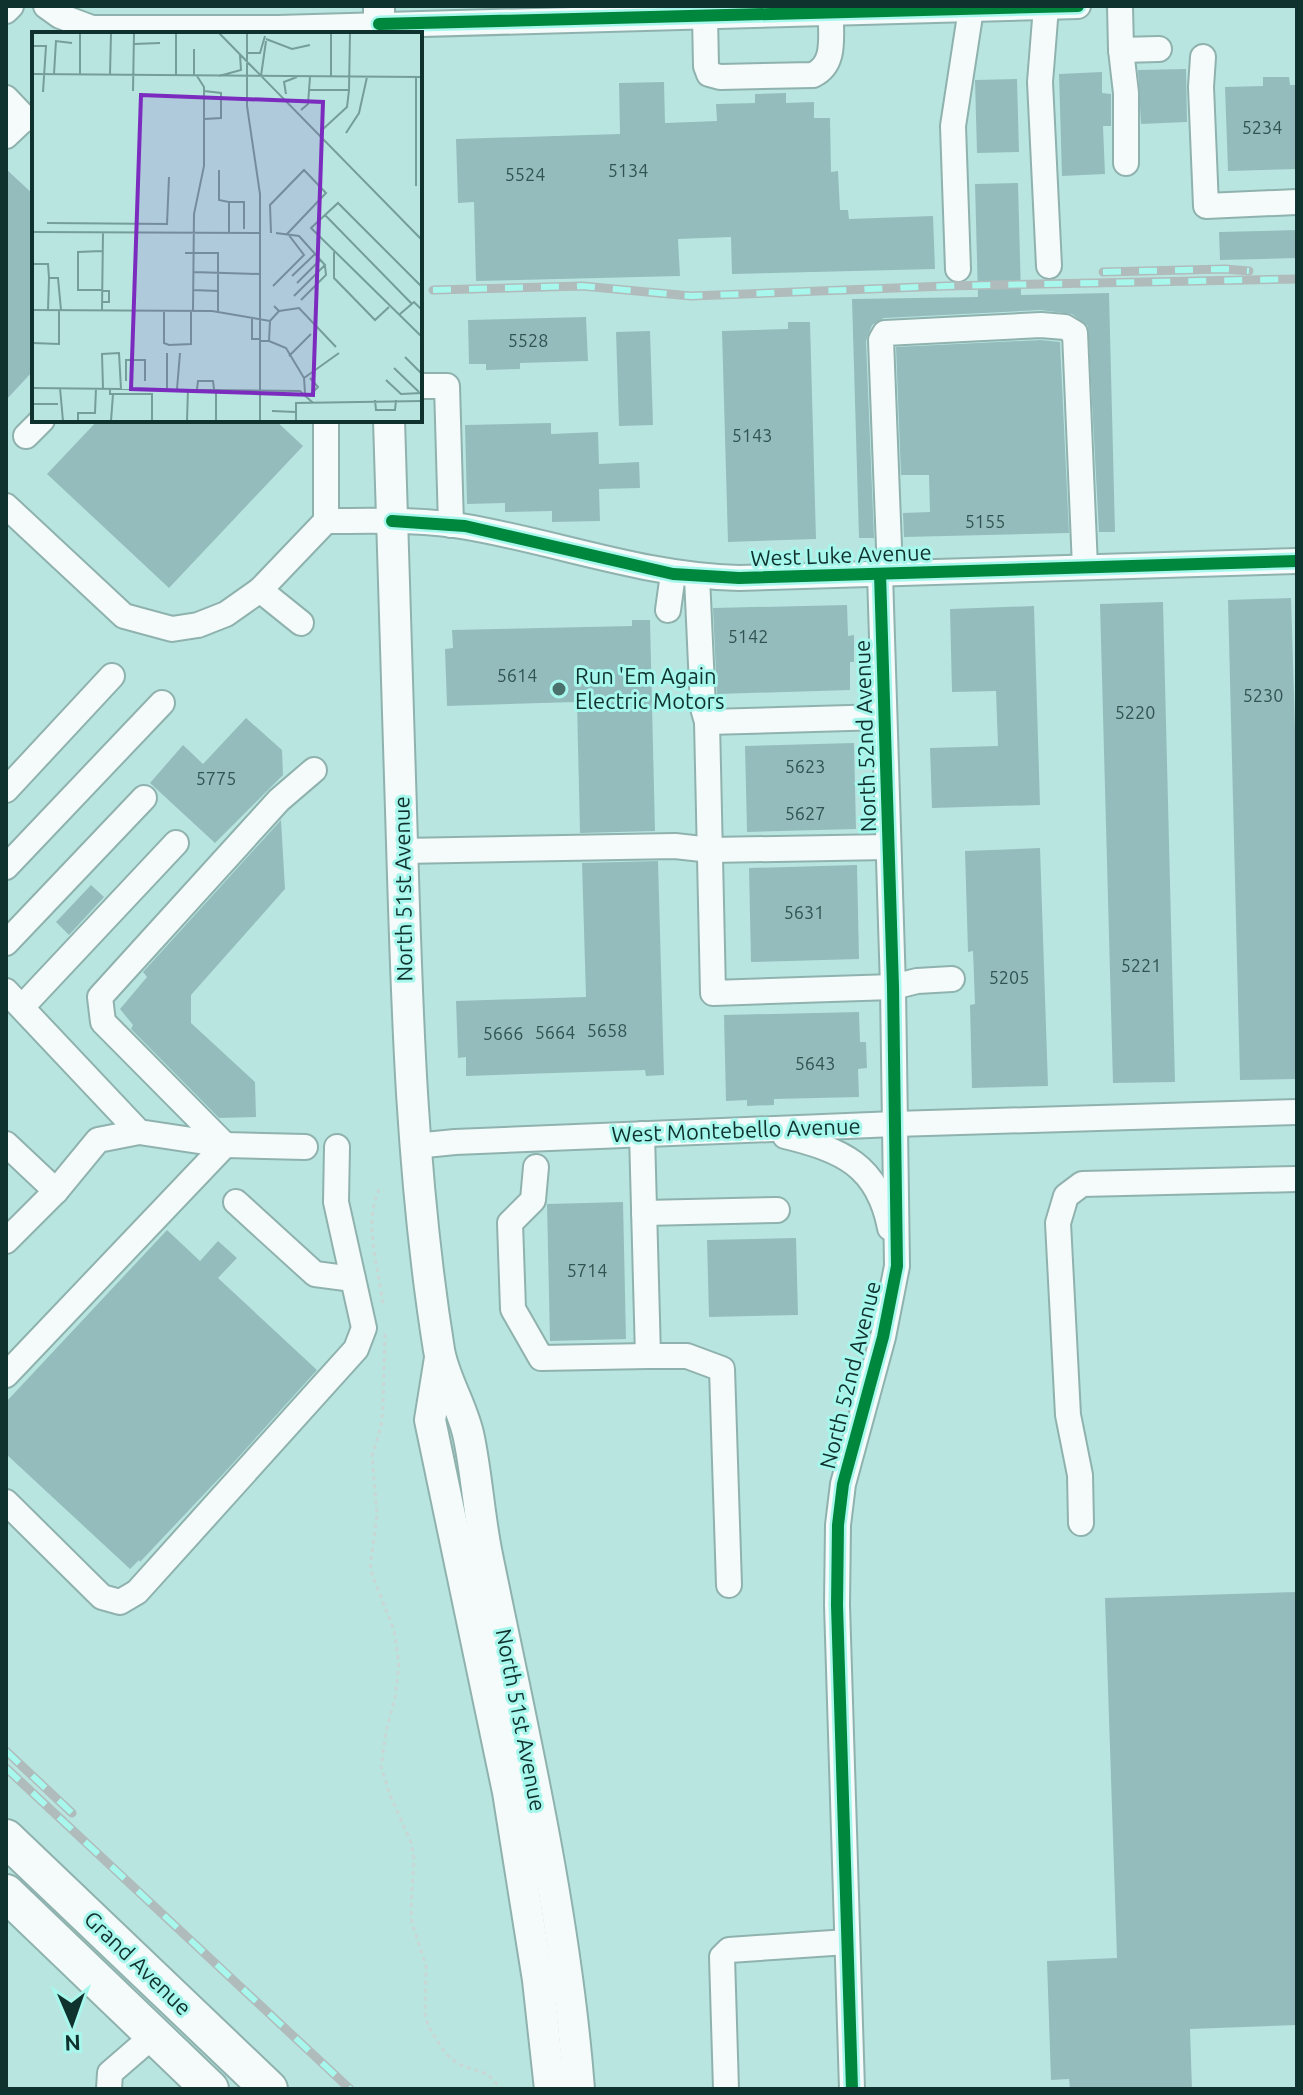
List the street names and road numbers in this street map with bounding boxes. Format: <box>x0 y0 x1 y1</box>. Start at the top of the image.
street label: West Luke Avenue <box>750 539 932 570</box>
street label: North 52nd Avenue <box>849 639 880 833</box>
street label: North 51st Avenue <box>388 796 417 982</box>
street label: West Montebello Avenue <box>611 1113 861 1146</box>
street label: North 52nd Avenue <box>814 1278 885 1471</box>
street label: North 51st Avenue <box>492 1627 551 1813</box>
street label: Grand Avenue <box>80 1905 197 2020</box>

